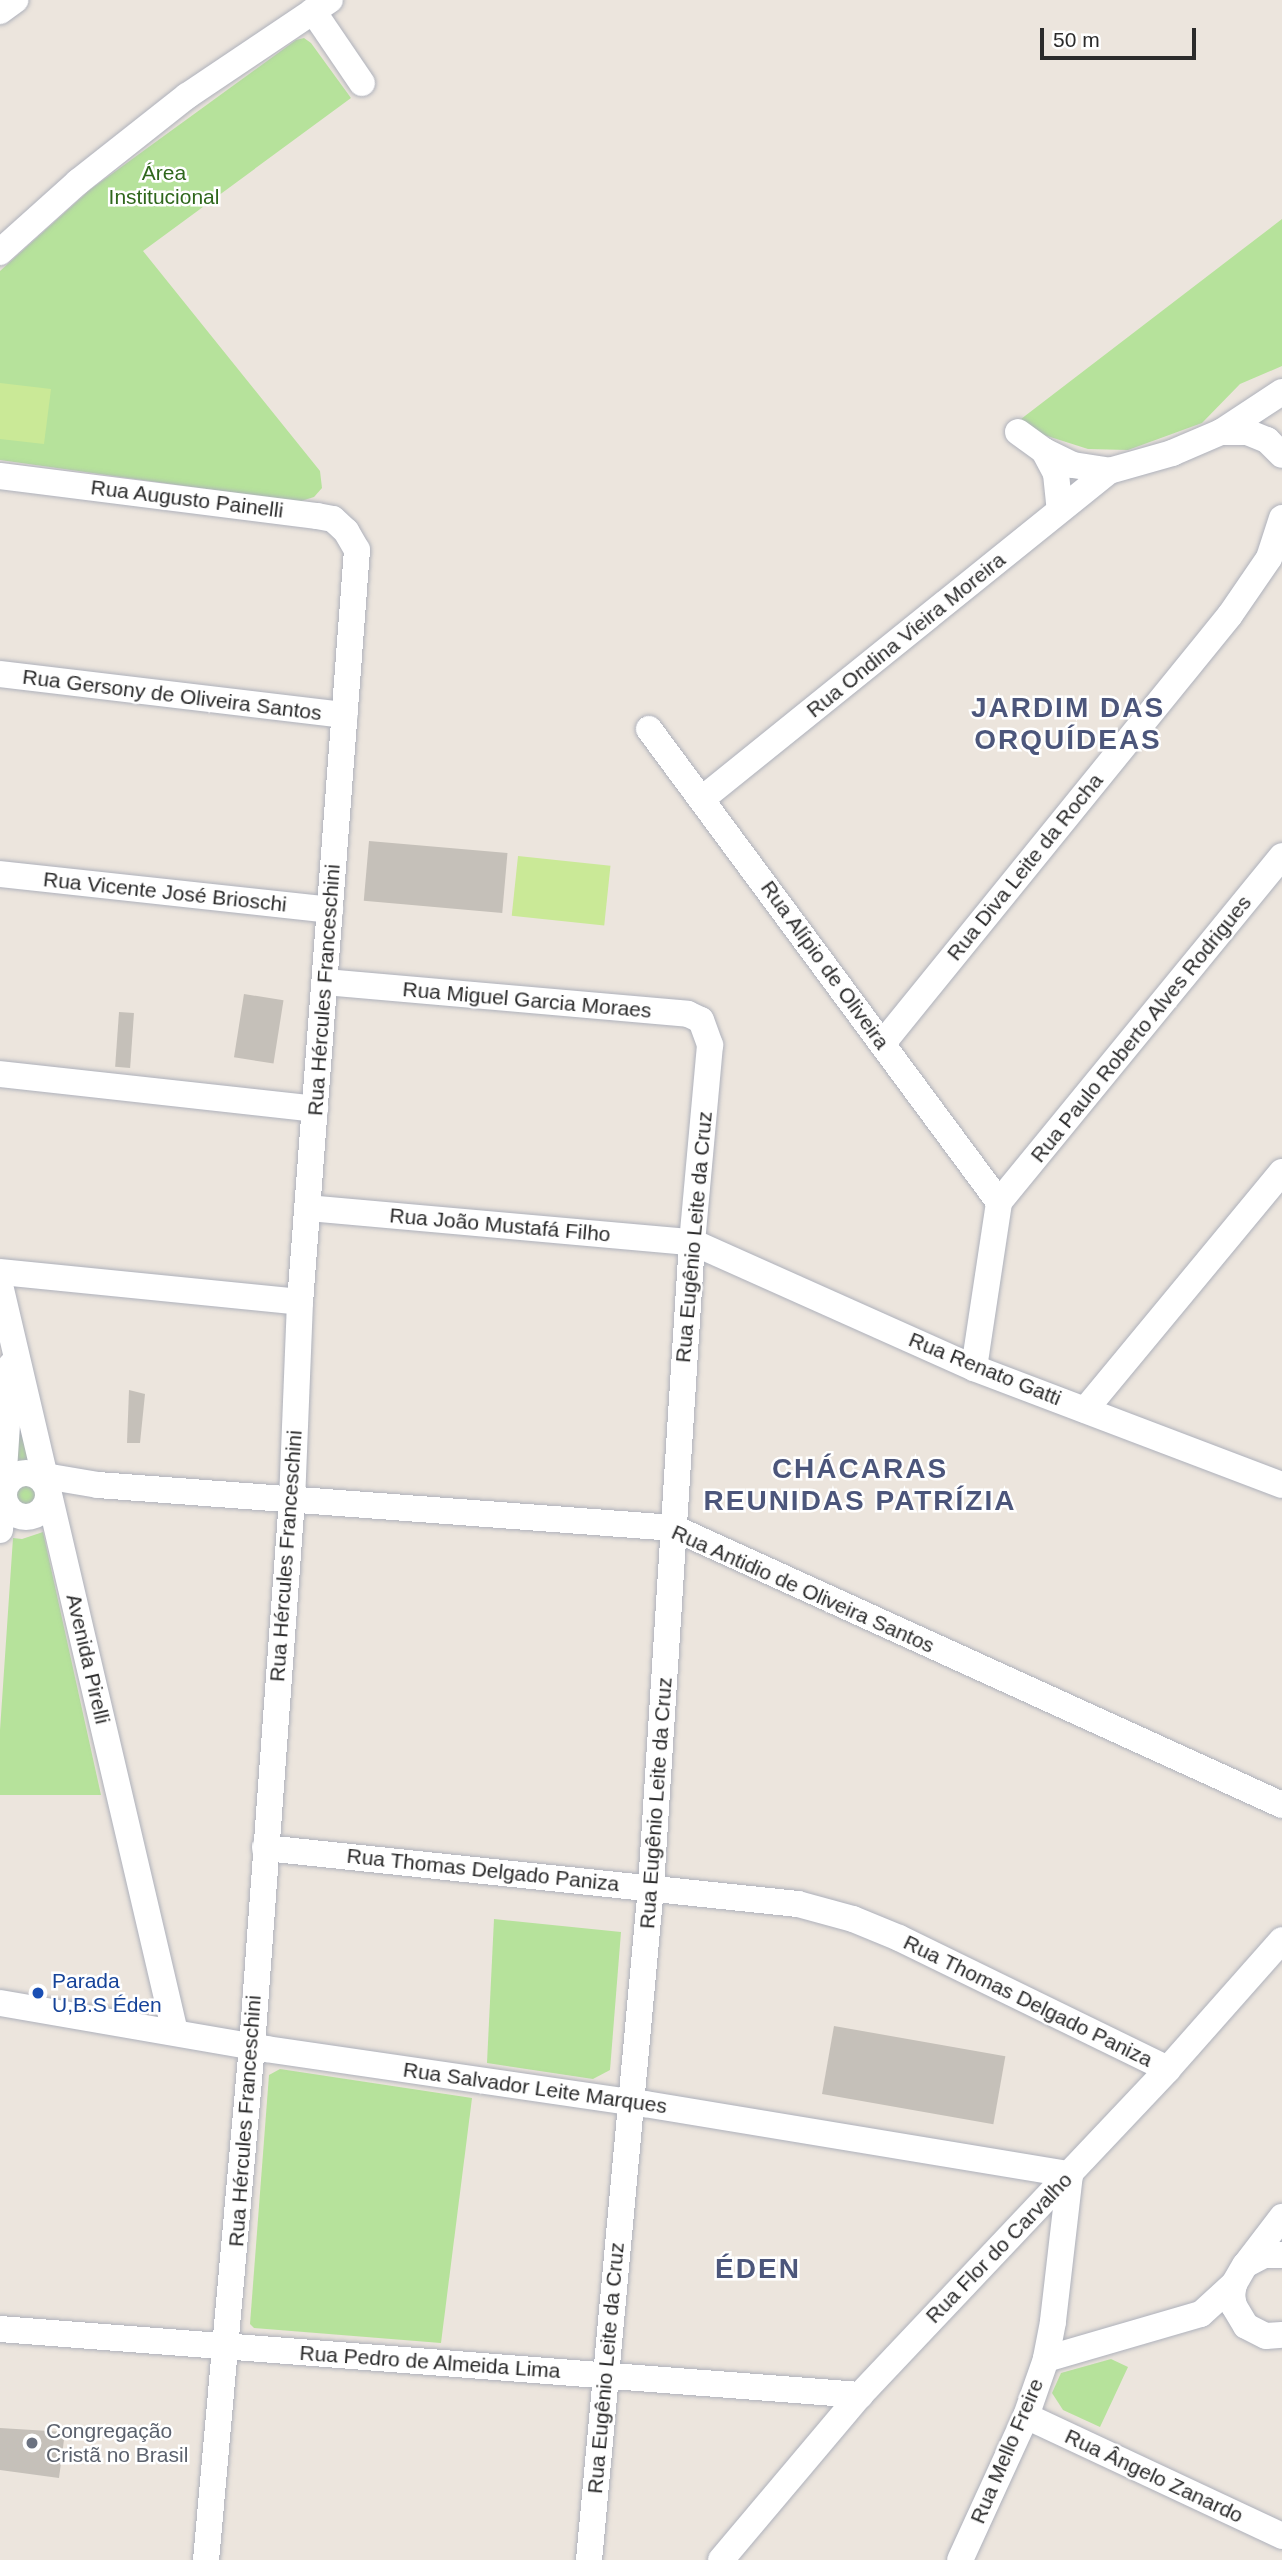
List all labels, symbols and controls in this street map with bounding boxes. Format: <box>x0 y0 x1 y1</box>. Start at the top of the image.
scale bar <box>1044 14 1200 58</box>
text: 50 m <box>1053 28 1100 51</box>
park label: Área Institucional <box>109 160 219 210</box>
street label: Rua Augusto Painelli <box>89 475 285 523</box>
street label: Rua Ondina Vieira Moreira <box>802 547 1010 723</box>
street label: Rua Gersony de Oliveira Santos <box>21 664 323 726</box>
district label: JARDIM DAS ORQUÍDEAS <box>972 691 1164 757</box>
street label: Rua Diva Leite da Rocha <box>942 768 1108 966</box>
street label: Rua Hércules Franceschini <box>303 863 345 1117</box>
street label: Rua Vicente José Brioschi <box>42 867 288 917</box>
street label: Rua Alípio de Oliveira <box>755 875 895 1055</box>
street label: Rua Paulo Roberto Alves Rodrigues <box>1025 890 1257 1168</box>
street label: Rua Miguel Garcia Moraes <box>401 977 653 1023</box>
street label: Rua Eugênio Leite da Cruz <box>670 1110 718 1364</box>
street label: Rua João Mustafá Filho <box>388 1203 612 1247</box>
street label: Rua Renato Gatti <box>905 1327 1065 1411</box>
street label: Rua Hércules Franceschini <box>265 1429 307 1683</box>
district label: CHÁCARAS REUNIDAS PATRÍZIA <box>706 1452 1014 1518</box>
street label: Rua Antidio de Oliveira Santos <box>667 1519 939 1659</box>
street label: Avenida Pirelli <box>61 1592 115 1726</box>
street label: Rua Eugênio Leite da Cruz <box>635 1676 677 1930</box>
street label: Rua Thomas Delgado Paniza <box>345 1843 621 1897</box>
street label: Rua Thomas Delgado Paniza <box>899 1930 1157 2072</box>
place label: Parada U,B.S Éden <box>52 1968 162 2018</box>
marker: Parada U,B.S Éden <box>30 1985 46 2001</box>
street label: Rua Hércules Franceschini <box>224 1994 266 2248</box>
street label: Rua Salvador Leite Marques <box>401 2057 669 2119</box>
street label: Rua Flor do Carvalho <box>921 2167 1077 2329</box>
street label: Rua Eugênio Leite da Cruz <box>582 2241 630 2495</box>
district label: ÉDEN <box>716 2252 800 2286</box>
street label: Rua Pedro de Almeida Lima <box>298 2340 562 2384</box>
street label: Rua Mello Freire <box>965 2375 1049 2527</box>
place label: Congregação Cristã no Brasil <box>46 2418 188 2468</box>
street label: Rua Ângelo Zanardo <box>1061 2424 1247 2528</box>
marker: Congregação Cristã no Brasil <box>24 2435 40 2451</box>

